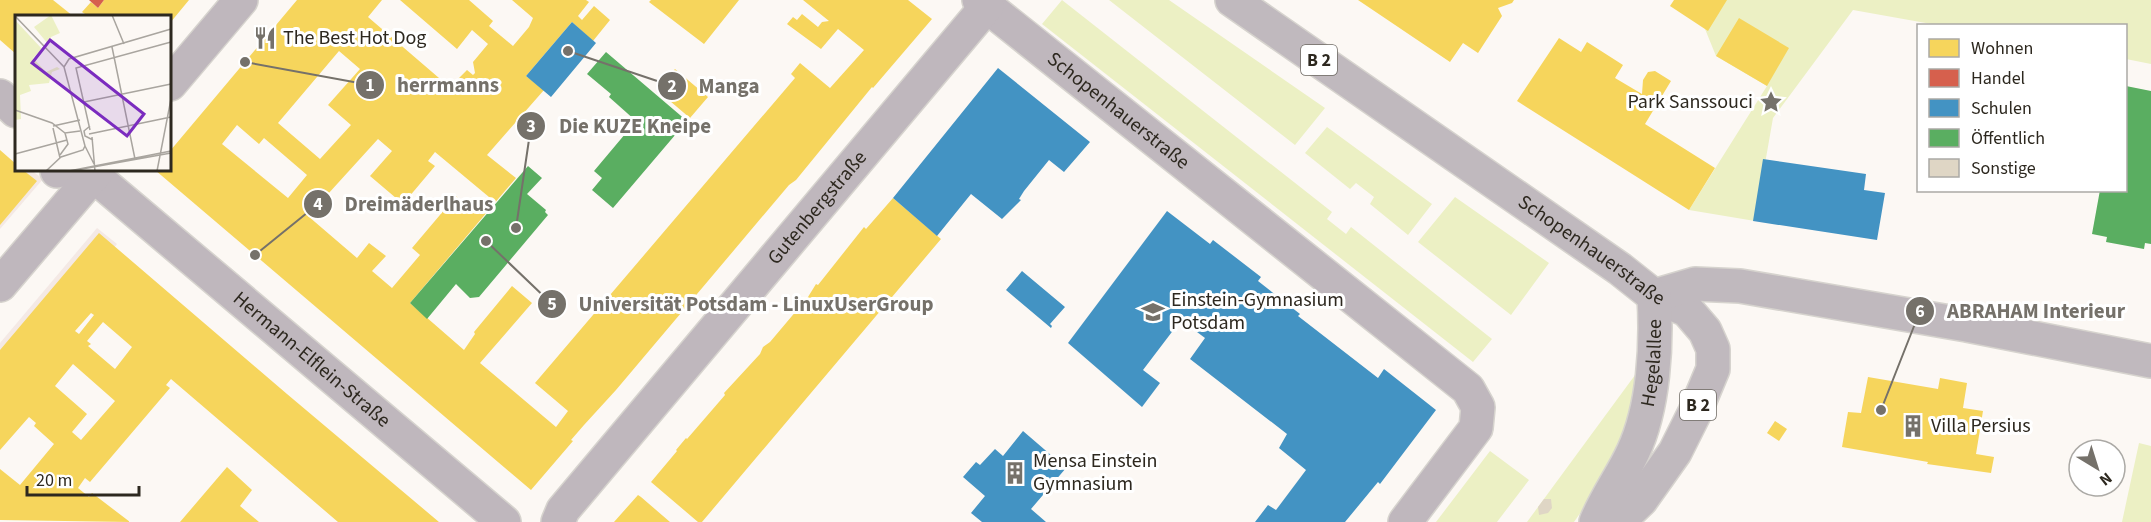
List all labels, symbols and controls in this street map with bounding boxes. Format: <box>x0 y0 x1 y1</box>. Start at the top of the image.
inset map <box>15 15 171 171</box>
place label: The Best Hot Dog <box>283 24 426 52</box>
legend <box>1917 24 2127 192</box>
restaurant icon: The Best Hot Dog <box>252 25 278 51</box>
text: Wohnen <box>1971 36 2033 61</box>
street label: Schopenhauerstraße <box>1041 45 1196 176</box>
road number: B 2 <box>1301 45 1337 75</box>
callout: herrmanns <box>355 65 511 104</box>
callout: Manga <box>657 66 772 105</box>
text: Handel <box>1971 66 2025 91</box>
text: herrmanns <box>397 70 499 100</box>
text: Manga <box>699 71 759 101</box>
text: 1 <box>365 73 375 98</box>
text: 2 <box>667 74 677 99</box>
place label: Park Sanssouci <box>1627 88 1753 116</box>
place icon: Park Sanssouci <box>1758 89 1784 115</box>
text: Schulen <box>1971 96 2032 121</box>
callout: Die KUZE Kneipe <box>516 107 723 146</box>
text: Die KUZE Kneipe <box>559 111 711 141</box>
text: 3 <box>526 114 536 139</box>
text: Öffentlich <box>1971 126 2045 151</box>
street label: Gutenbergstraße <box>761 145 873 271</box>
text: Sonstige <box>1971 156 2036 181</box>
callout: Dreimäderlhaus <box>303 184 505 223</box>
street label: Schopenhauerstraße <box>1512 188 1669 313</box>
text: Dreimäderlhaus <box>345 189 493 219</box>
text: 4 <box>313 192 323 217</box>
callout: Universität Potsdam - LinuxUserGroup <box>537 284 946 323</box>
street label: Hermann-Elflein-Straße <box>227 285 396 434</box>
place label: Einstein-Gymnasium Potsdam <box>1171 286 1344 337</box>
text: Universität Potsdam - LinuxUserGroup <box>579 289 933 319</box>
text: 5 <box>547 292 557 317</box>
callout: ABRAHAM Interieur <box>1905 292 2137 331</box>
text: ABRAHAM Interieur <box>1946 296 2126 326</box>
school or university icon: Einstein-Gymnasium Potsdam <box>1140 299 1166 325</box>
text: 6 <box>1915 299 1925 324</box>
street label: Hegelallee <box>1634 319 1669 409</box>
road number: B 2 <box>1680 390 1716 420</box>
place label: Villa Persius <box>1931 412 2031 440</box>
building icon: Villa Persius <box>1900 413 1926 439</box>
north arrow <box>2067 438 2127 498</box>
place label: Mensa Einstein Gymnasium <box>1033 447 1158 498</box>
scale bar <box>27 459 140 497</box>
building icon: Mensa Einstein Gymnasium <box>1002 460 1028 486</box>
text: N <box>2095 467 2117 491</box>
text: 20 m <box>36 468 72 493</box>

